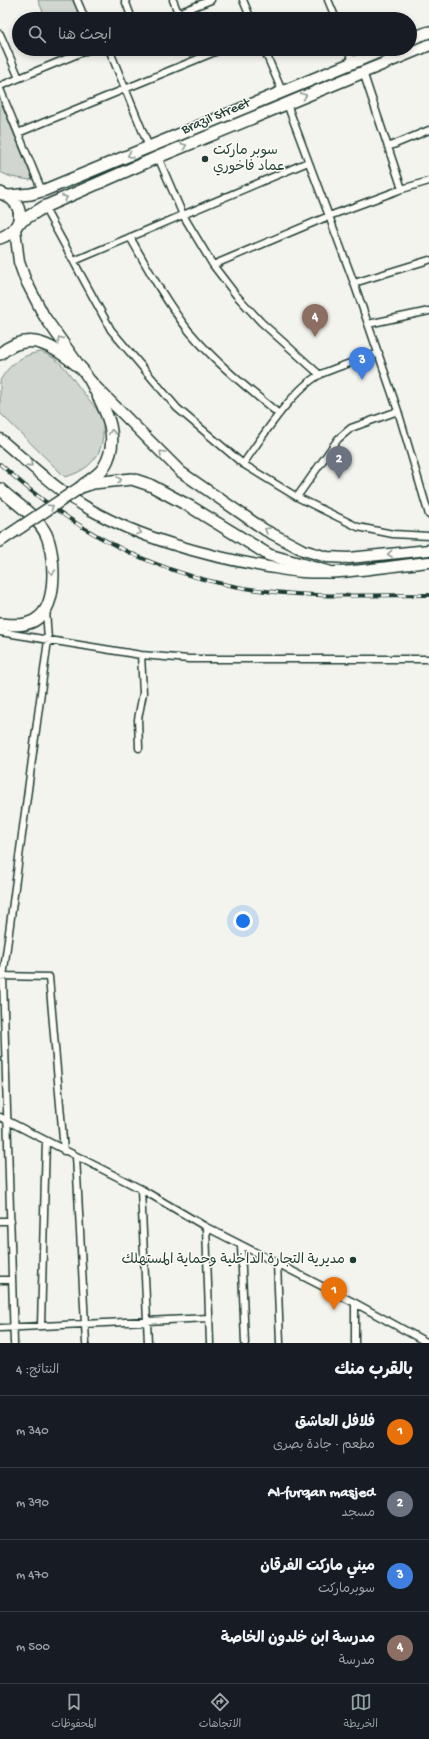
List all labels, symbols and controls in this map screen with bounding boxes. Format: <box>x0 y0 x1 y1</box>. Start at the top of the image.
search box <box>12 12 417 56</box>
icon: search <box>26 23 48 45</box>
text: ابحث هنا <box>58 27 112 45</box>
one-way arrow <box>301 93 308 101</box>
street label: Brazil Street <box>178 94 254 139</box>
one-way arrow <box>181 143 188 151</box>
place label: سوبر ماركت عماد فاخوري <box>213 143 285 176</box>
one-way arrow <box>127 150 134 158</box>
marker: سوبر ماركت عماد فاخوري <box>200 154 210 164</box>
one-way arrow <box>61 195 68 203</box>
pin: 4 <box>302 304 328 337</box>
one-way arrow <box>57 336 65 343</box>
pin: 3 <box>349 347 375 380</box>
one-way arrow <box>107 429 116 435</box>
pin: 2 <box>326 446 352 479</box>
one-way arrow <box>159 450 167 458</box>
one-way arrow <box>25 459 33 466</box>
one-way arrow <box>116 476 122 485</box>
one-way arrow <box>47 504 54 512</box>
one-way arrow <box>264 527 271 535</box>
one-way arrow <box>136 528 143 536</box>
one-way arrow <box>387 549 393 558</box>
one-way arrow <box>48 569 56 575</box>
your location <box>233 911 253 931</box>
place label: مديرية التجارة الداخلية وحماية المستهلك <box>122 1252 345 1269</box>
marker: مديرية التجارة الداخلية وحماية المستهلك <box>348 1255 358 1265</box>
pin: 1 <box>321 1277 347 1310</box>
text: بالقرب منك <box>334 1361 413 1381</box>
text: النتائج: 4 <box>16 1363 59 1378</box>
text: فلافل العاشق <box>295 1414 375 1432</box>
text: 340 m <box>16 1424 49 1439</box>
text: 1 <box>397 1424 403 1439</box>
text: مطعم · جادة بصرى <box>273 1438 375 1453</box>
text: Al-furqan masjed <box>268 1484 375 1502</box>
text: 390 m <box>16 1496 49 1511</box>
text: 2 <box>397 1496 403 1511</box>
text: مسجد <box>342 1506 375 1521</box>
text: ميني ماركت الفرقان <box>260 1558 375 1576</box>
text: 470 m <box>16 1568 49 1583</box>
text: 3 <box>397 1568 403 1583</box>
text: سوبرماركت <box>318 1582 375 1597</box>
text: مدرسة ابن خلدون الخاصة <box>221 1630 375 1648</box>
text: 500 m <box>16 1640 50 1655</box>
text: 4 <box>397 1640 403 1655</box>
text: مدرسة <box>339 1654 375 1669</box>
tab: المحفوظات <box>51 1691 96 1733</box>
tab: الاتجاهات <box>199 1691 241 1733</box>
tab: الخريطة <box>344 1691 378 1733</box>

